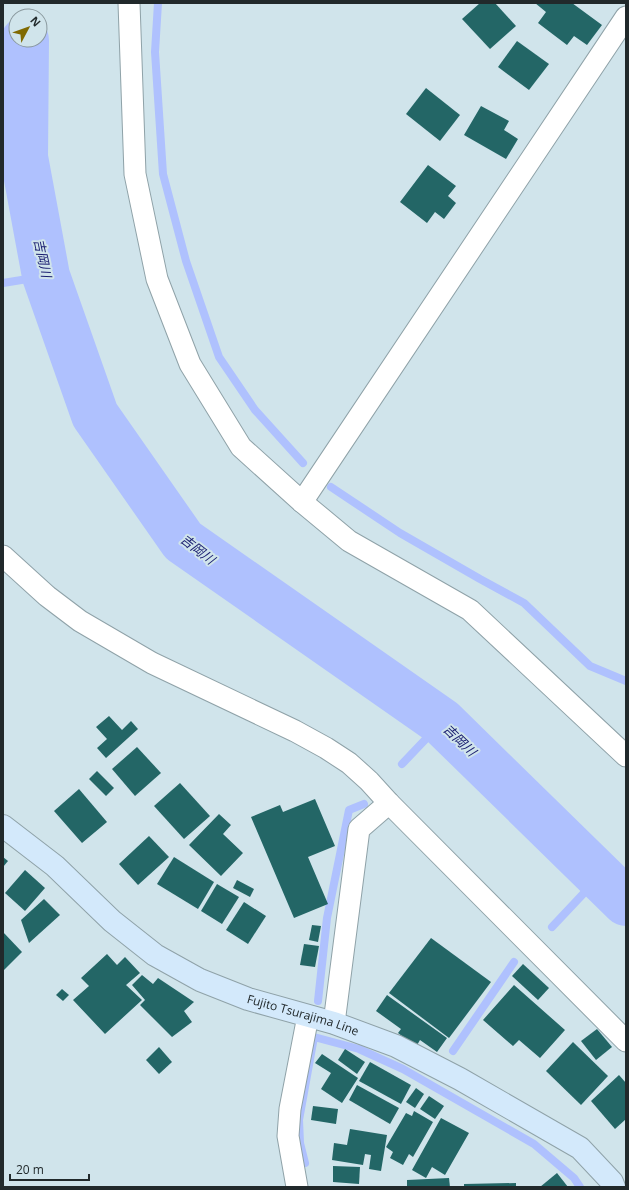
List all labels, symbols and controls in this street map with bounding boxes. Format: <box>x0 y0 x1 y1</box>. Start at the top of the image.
north arrow <box>8 8 48 48</box>
text: N <box>27 13 45 29</box>
water label: 吉岡川 <box>30 237 56 281</box>
water label: 吉岡川 <box>177 530 220 569</box>
water label: 吉岡川 <box>440 720 482 761</box>
street label: Fujito Tsurajima Line <box>245 990 362 1040</box>
scale bar <box>10 1156 89 1182</box>
text: 20 m <box>16 1161 44 1178</box>

